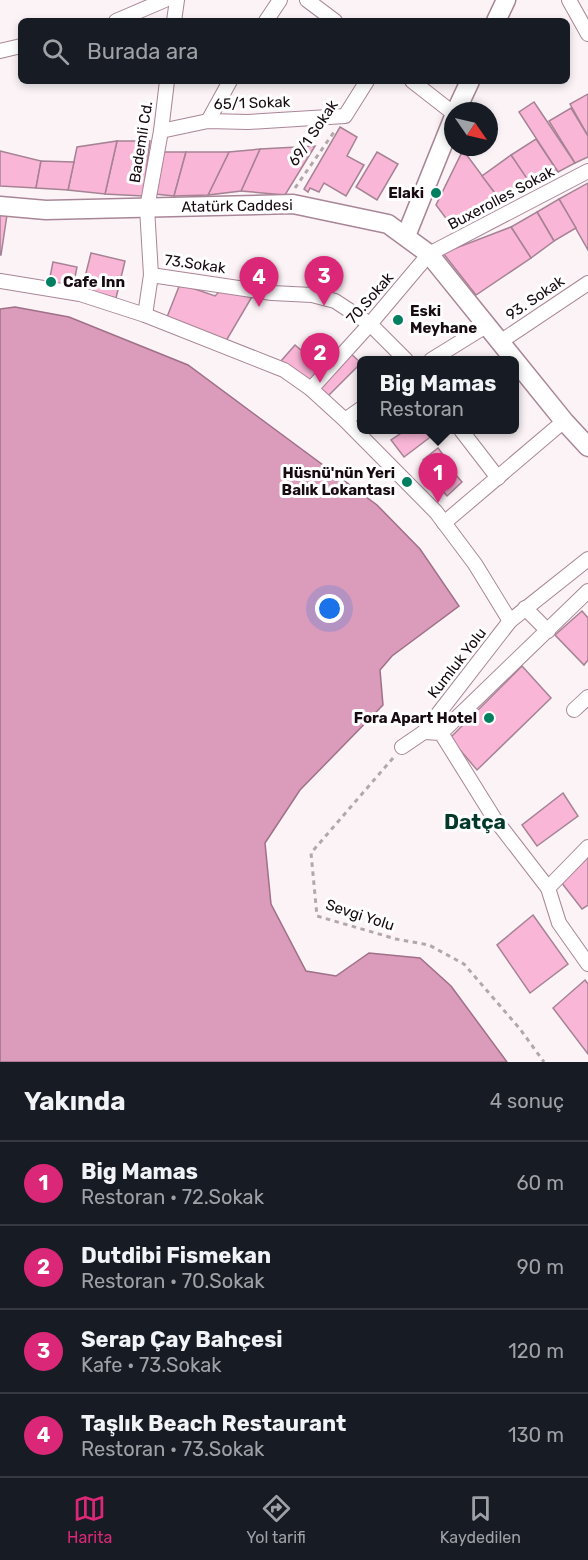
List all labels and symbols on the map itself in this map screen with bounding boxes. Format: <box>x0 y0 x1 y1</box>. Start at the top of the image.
street label: 65/1 Sokak <box>213 93 291 113</box>
street label: 69/1 Sokak <box>284 96 342 170</box>
street label: Bademli Cd. <box>126 100 156 184</box>
north arrow <box>444 102 498 156</box>
street label: Buxerolles Sokak <box>445 162 558 234</box>
place label: Elaki <box>388 184 424 202</box>
marker: Elaki <box>429 186 443 200</box>
street label: Atatürk Caddesi <box>181 196 293 216</box>
street label: 73.Sokak <box>163 251 227 277</box>
pin: 3 <box>304 256 344 306</box>
pin: 4 <box>240 258 278 307</box>
street label: 70.Sokak <box>343 268 397 327</box>
street label: 93. Sokak <box>502 272 568 324</box>
place label: Cafe Inn <box>63 273 125 291</box>
marker: Cafe Inn <box>44 275 58 289</box>
place label: Eski Meyhane <box>410 302 477 337</box>
marker: Eski Meyhane <box>391 313 405 327</box>
pin: 2 <box>300 334 340 383</box>
pin: 1 <box>418 454 458 503</box>
place label: Hüsnü'nün Yeri Balık Lokantası <box>282 464 395 499</box>
marker: Hüsnü'nün Yeri Balık Lokantası <box>400 475 414 489</box>
your location <box>315 594 344 623</box>
street label: Kumluk Yolu <box>424 624 490 702</box>
place label: Fora Apart Hotel <box>354 709 477 727</box>
marker: Fora Apart Hotel <box>482 711 496 725</box>
district label: Datça <box>444 809 506 834</box>
street label: Sevgi Yolu <box>323 895 397 935</box>

